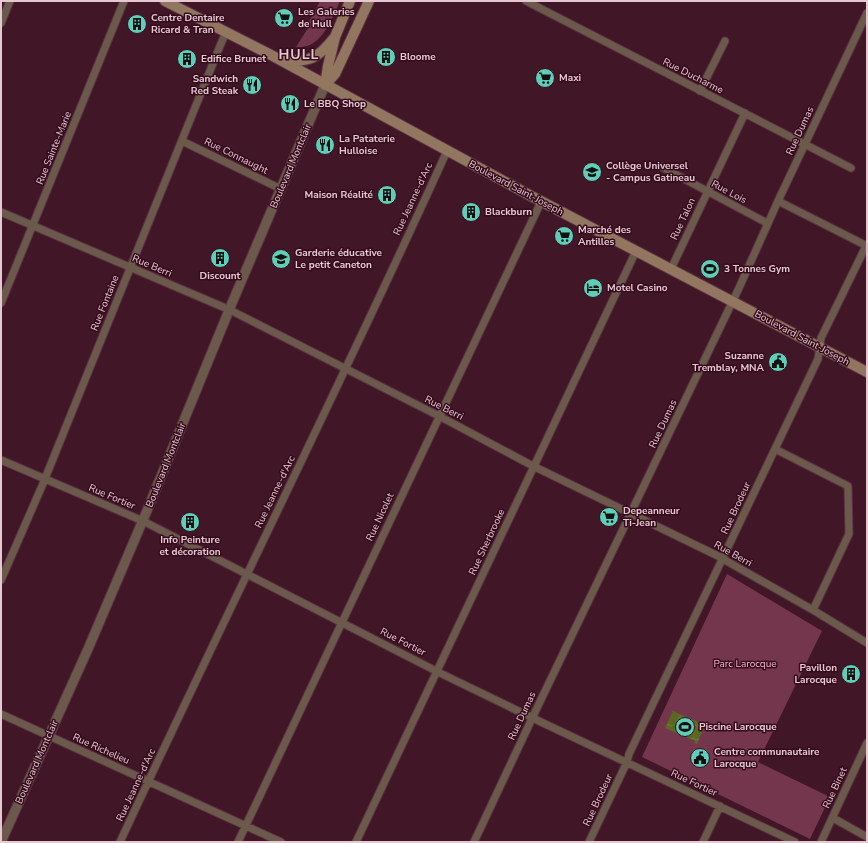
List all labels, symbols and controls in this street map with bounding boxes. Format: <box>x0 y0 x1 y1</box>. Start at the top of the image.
place label: Les Galeries de Hull <box>298 5 355 31</box>
supermarket icon: Les Galeries de Hull <box>273 7 295 29</box>
place label: Centre Dentaire Ricard & Tran <box>151 11 225 37</box>
building icon: Centre Dentaire Ricard & Tran <box>126 13 148 35</box>
district label: HULL <box>279 45 319 64</box>
building icon: Bloome <box>375 46 397 68</box>
building icon: Edifice Brunet <box>176 48 198 70</box>
place label: Bloome <box>400 50 436 64</box>
place label: Edifice Brunet <box>201 52 266 66</box>
street label: Rue Ducharme <box>660 55 726 97</box>
supermarket icon: Maxi <box>534 67 556 89</box>
place label: Maxi <box>559 71 581 85</box>
place label: Sandwich Red Steak <box>191 72 239 98</box>
restaurant icon: Sandwich Red Steak <box>241 74 263 96</box>
restaurant icon: Le BBQ Shop <box>279 93 301 115</box>
place label: Le BBQ Shop <box>304 97 366 111</box>
street label: Rue Dumas <box>783 104 817 157</box>
street label: Rue Sainte-Marie <box>33 109 75 187</box>
street label: Boulevard Montclair <box>267 121 315 210</box>
place label: La Pataterie Hulloise <box>339 132 396 158</box>
street label: Rue Connaught <box>202 134 271 178</box>
restaurant icon: La Pataterie Hulloise <box>314 134 336 156</box>
street label: Boulevard Saint-Joseph <box>466 157 566 219</box>
place label: Collège Universel - Campus Gatineau <box>606 159 695 185</box>
street label: Rue Jeanne-d'Arc <box>390 160 436 238</box>
school or university icon: Collège Universel - Campus Gatineau <box>581 161 603 183</box>
street label: Rue Lois <box>709 177 749 207</box>
building icon: Maison Réalité <box>376 184 398 206</box>
place label: Maison Réalité <box>305 188 374 202</box>
street label: Rue Talon <box>667 196 699 242</box>
building icon: Blackburn <box>460 201 482 223</box>
place label: Blackburn <box>485 205 532 219</box>
place label: Marché des Antilles <box>578 223 631 249</box>
supermarket icon: Marché des Antilles <box>553 225 575 247</box>
place label: Garderie éducative Le petit Caneton <box>295 246 383 272</box>
building icon: Discount <box>209 247 231 269</box>
school or university icon: Garderie éducative Le petit Caneton <box>270 248 292 270</box>
street label: Rue Berri <box>130 251 174 281</box>
sports icon: 3 Tonnes Gym <box>699 258 721 280</box>
place label: 3 Tonnes Gym <box>724 262 790 276</box>
place label: Discount <box>200 269 241 283</box>
street label: Rue Fontaine <box>87 273 123 333</box>
hotel icon: Motel Casino <box>582 277 604 299</box>
place label: Motel Casino <box>607 281 668 295</box>
street label: Boulevard Saint-Joseph <box>752 307 852 369</box>
place label: Suzanne Tremblay, MNA <box>692 349 765 375</box>
public building icon: Suzanne Tremblay, MNA <box>767 351 789 373</box>
street label: Rue Berri <box>422 392 466 424</box>
street label: Rue Dumas <box>646 397 680 450</box>
street label: Boulevard Montclair <box>143 420 190 510</box>
street label: Rue Jeanne-d'Arc <box>251 453 299 530</box>
street label: Rue Brodeur <box>718 479 754 537</box>
street label: Rue Fortier <box>86 481 138 513</box>
street label: Rue Nicolet <box>363 490 397 543</box>
place label: Depeanneur Ti-Jean <box>623 504 680 530</box>
supermarket icon: Depeanneur Ti-Jean <box>598 506 620 528</box>
street label: Rue Sherbrooke <box>466 507 508 577</box>
building icon: Info Peinture et décoration <box>179 511 201 533</box>
place label: Info Peinture et décoration <box>159 533 221 559</box>
street label: Rue Berri <box>711 538 755 570</box>
street label: Rue Fortier <box>378 625 429 660</box>
park label: Parc Larocque <box>713 657 777 671</box>
place label: Pavillon Larocque <box>794 661 838 687</box>
building icon: Pavillon Larocque <box>840 663 862 685</box>
street label: Rue Dumas <box>505 689 539 742</box>
sports icon: Piscine Larocque <box>674 716 696 738</box>
street label: Boulevard Montclair <box>12 717 62 806</box>
place label: Piscine Larocque <box>699 720 777 734</box>
street label: Rue Richelieu <box>70 730 132 768</box>
place label: Centre communautaire Larocque <box>714 745 820 771</box>
street label: Rue Jeanne-d'Arc <box>113 746 159 824</box>
public building icon: Centre communautaire Larocque <box>689 747 711 769</box>
street label: Rue Binet <box>819 765 851 811</box>
street label: Rue Fortier <box>669 766 720 800</box>
street label: Rue Brodeur <box>580 771 616 829</box>

